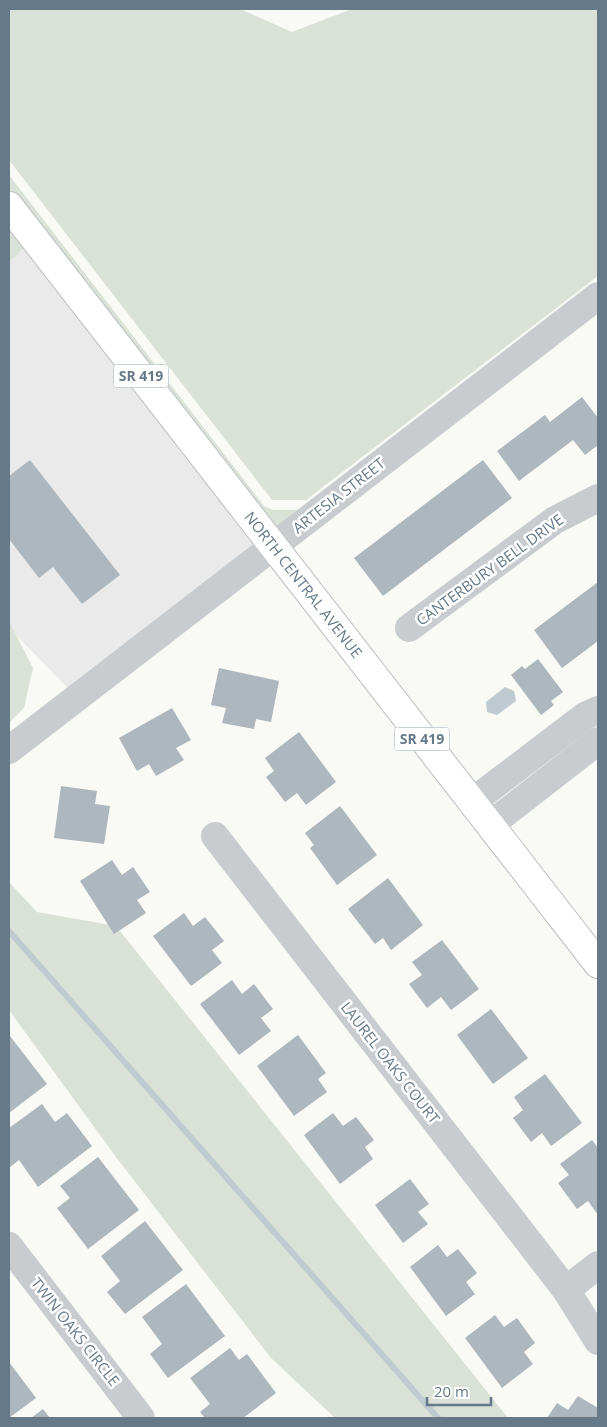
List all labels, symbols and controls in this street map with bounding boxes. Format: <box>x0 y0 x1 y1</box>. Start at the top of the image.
road number: SR 419 <box>114 364 168 388</box>
street label: ARTESIA STREET <box>288 452 389 538</box>
street label: NORTH CENTRAL AVENUE <box>240 507 367 662</box>
street label: CANTERBURY BELL DRIVE <box>412 509 567 629</box>
road number: SR 419 <box>394 728 450 751</box>
street label: LAUREL OAKS COURT <box>337 997 445 1128</box>
street label: TWIN OAKS CIRCLE <box>27 1273 124 1390</box>
scale bar <box>427 1374 491 1406</box>
text: 20 m <box>434 1381 469 1401</box>

